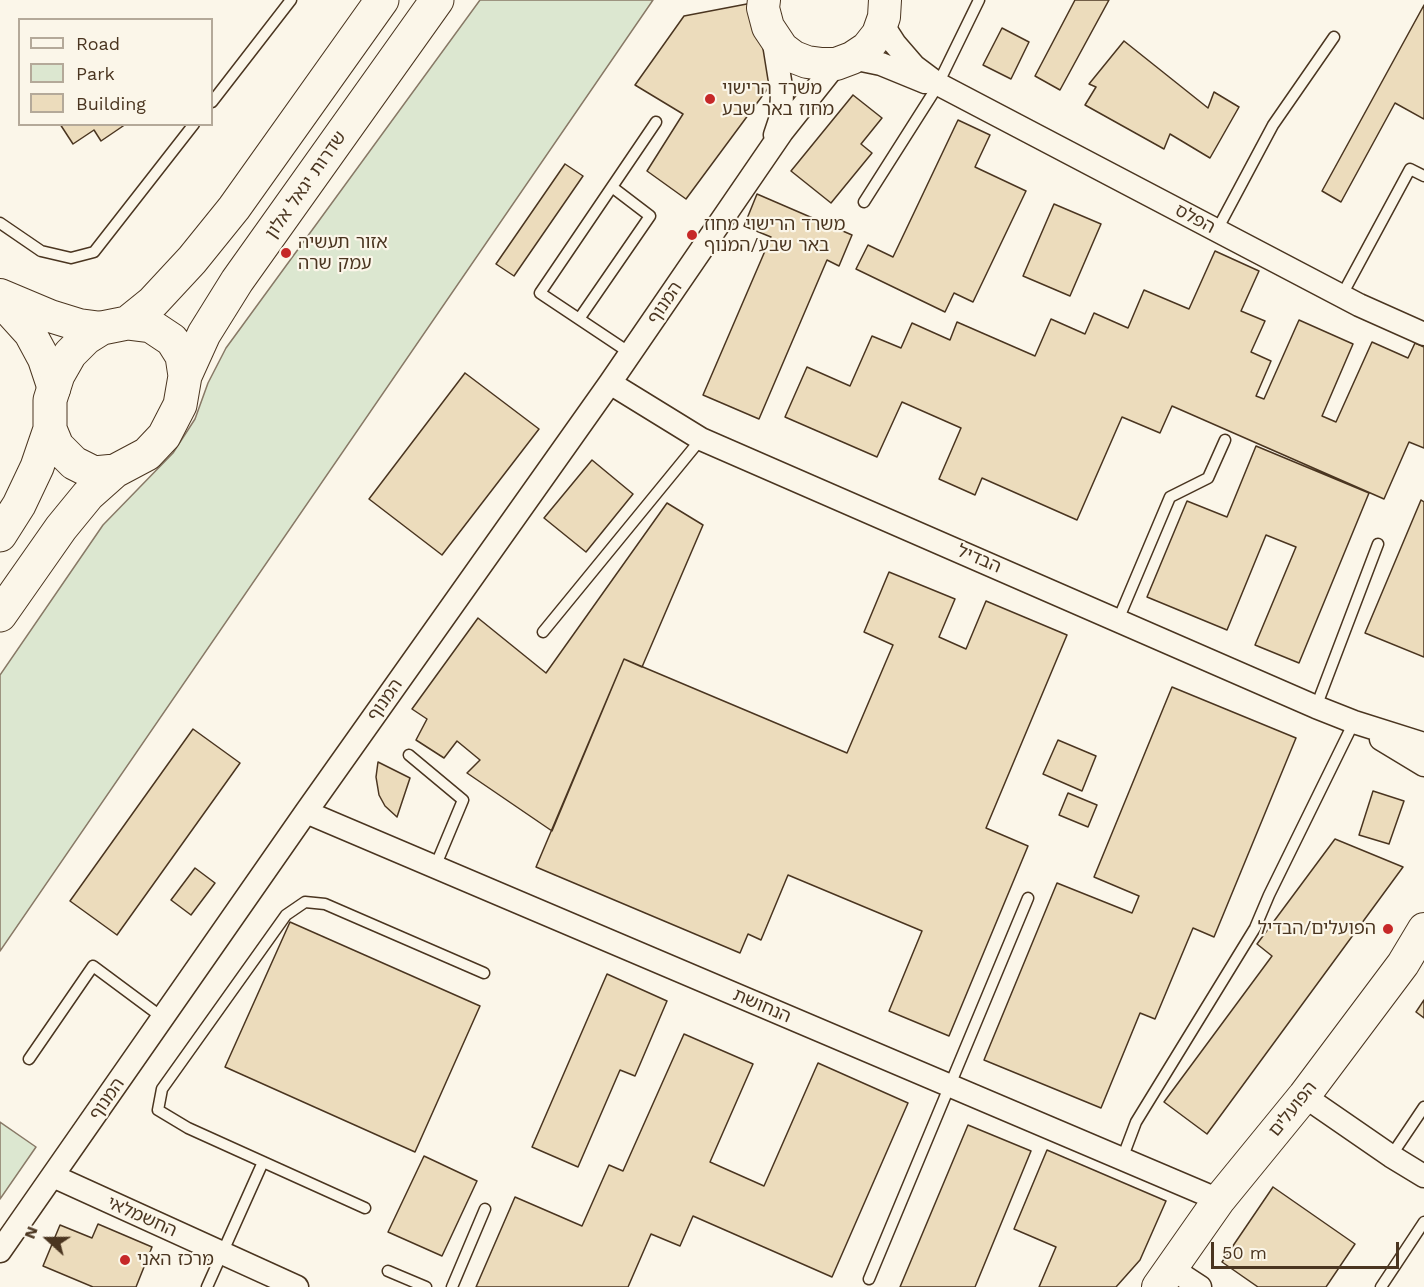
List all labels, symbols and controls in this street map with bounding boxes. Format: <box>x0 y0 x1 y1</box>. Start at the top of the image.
legend <box>18 18 213 126</box>
text: Road <box>76 33 120 54</box>
text: Park <box>76 63 115 84</box>
place label: משרד הרישוי מחוז באר שבע <box>722 78 834 121</box>
marker: משרד הרישוי מחוז באר שבע <box>703 92 717 106</box>
text: Building <box>76 93 146 114</box>
street label: שדרות יגאל אלון <box>261 127 351 243</box>
street label: הפלס <box>1171 199 1219 239</box>
place label: משרד הרישוי מחוז באר שבע/המנוף <box>704 214 845 256</box>
marker: משרד הרישוי מחוז באר שבע/המנוף <box>685 228 699 242</box>
place label: אזור תעשיה עמק שרה <box>298 232 388 274</box>
marker: אזור תעשיה עמק שרה <box>279 246 293 260</box>
street label: המנוף <box>643 278 687 328</box>
street label: הבדיל <box>954 540 1004 578</box>
street label: המנוף <box>363 675 407 725</box>
place label: הפועלים/הבדיל <box>1258 918 1376 940</box>
marker: הפועלים/הבדיל <box>1381 922 1395 936</box>
street label: הנחושת <box>730 984 794 1028</box>
street label: המנוף <box>85 1074 129 1124</box>
street label: הפועלים <box>1264 1077 1322 1141</box>
street label: החשמלאי <box>104 1192 180 1242</box>
north arrow <box>18 1209 78 1269</box>
text: N <box>20 1223 42 1241</box>
scale bar <box>1214 1230 1402 1268</box>
text: 50 m <box>1222 1242 1267 1263</box>
place label: מרכז האני <box>137 1249 214 1271</box>
marker: מרכז האני <box>118 1253 132 1267</box>

